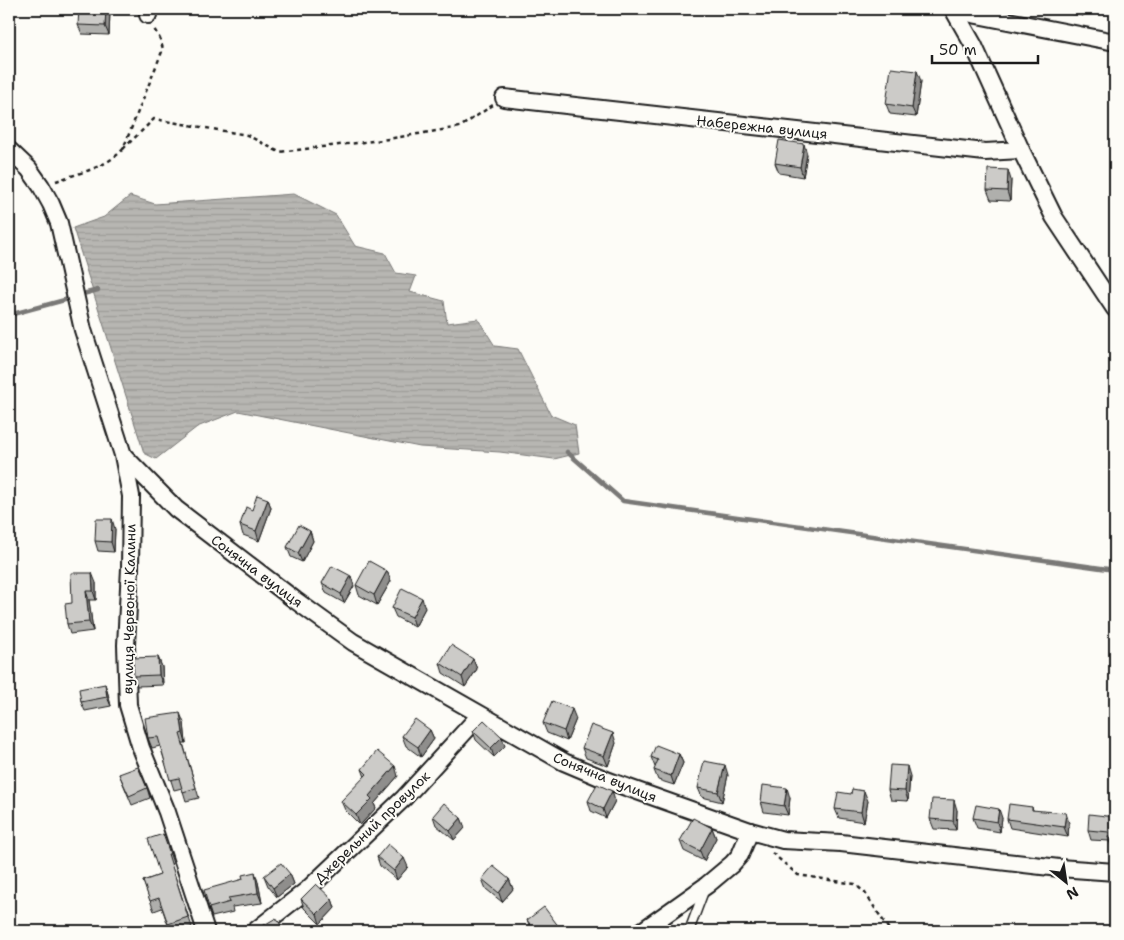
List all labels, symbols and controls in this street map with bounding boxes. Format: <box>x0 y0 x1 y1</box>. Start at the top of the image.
scale bar <box>932 32 1038 64</box>
text: 50 m <box>939 40 977 60</box>
street label: Набережна вулиця <box>696 111 828 143</box>
street label: вулиця Червоної Калини <box>119 524 139 694</box>
street label: Сонячна вулиця <box>208 531 306 611</box>
street label: Сонячна вулиця <box>550 748 660 806</box>
street label: Джерельний провулок <box>310 767 434 887</box>
north arrow <box>1042 858 1092 908</box>
text: N <box>1063 883 1082 904</box>

